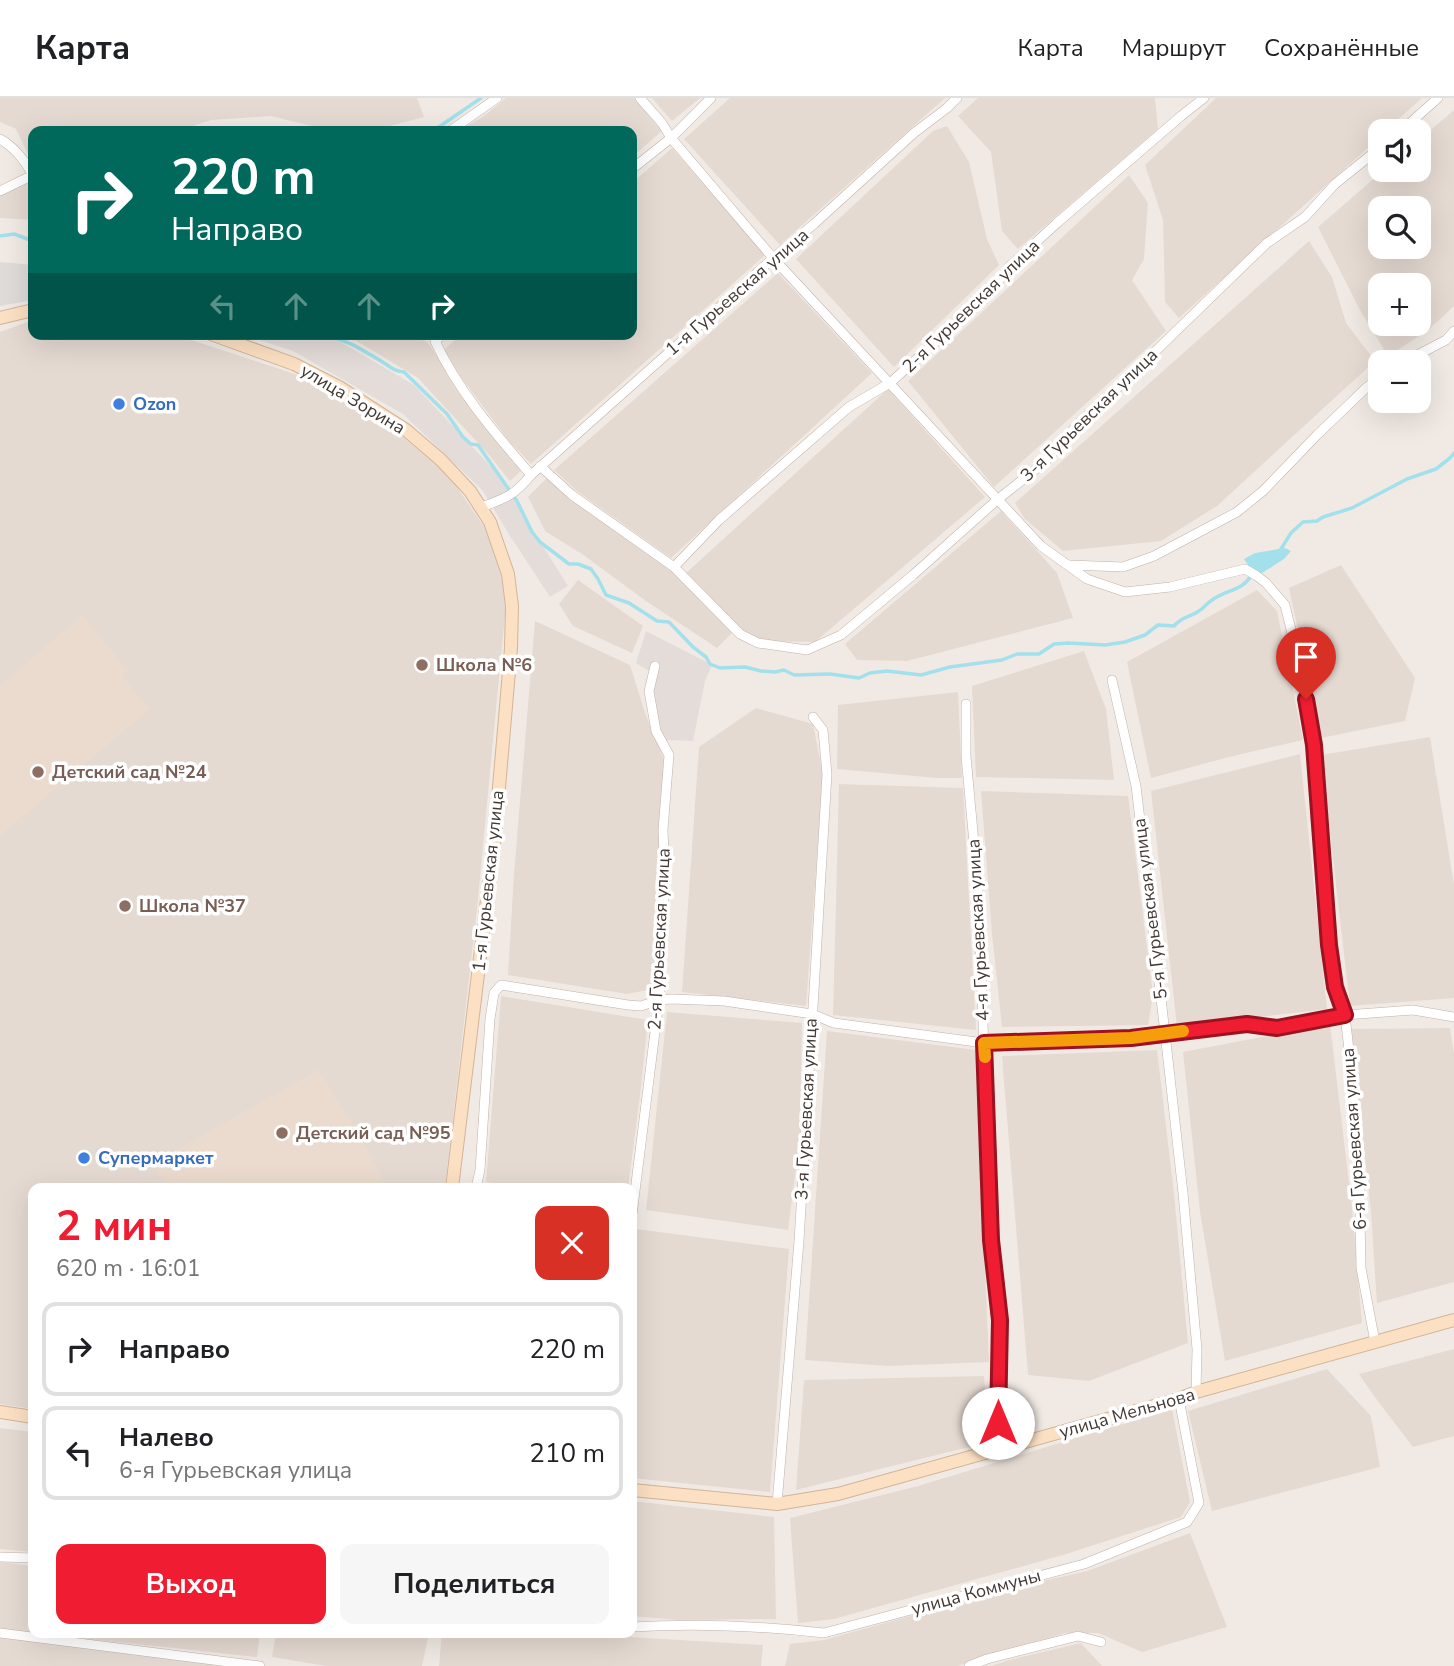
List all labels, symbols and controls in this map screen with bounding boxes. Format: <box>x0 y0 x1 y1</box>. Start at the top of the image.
text: Карта <box>35 26 130 71</box>
text: Карта <box>1018 32 1084 64</box>
text: Маршрут <box>1122 32 1226 64</box>
text: Сохранённые <box>1264 32 1419 64</box>
map controls <box>1368 119 1431 413</box>
button: sound <box>1368 119 1431 182</box>
text: 220 m <box>171 144 315 211</box>
icon: right <box>56 154 147 245</box>
button: search <box>1368 196 1431 259</box>
text: Направо <box>171 208 303 251</box>
street label: 1-я Гурьевская улица <box>660 223 814 361</box>
street label: 2-я Гурьевская улица <box>897 234 1045 378</box>
button: + <box>1368 273 1431 336</box>
icon: left <box>204 287 242 325</box>
icon: ahead <box>277 287 315 325</box>
icon: ahead <box>350 287 388 325</box>
icon: right <box>423 287 461 325</box>
street label: 3-я Гурьевская улица <box>1015 343 1163 487</box>
button: − <box>1368 350 1431 413</box>
street label: улица Зорина <box>296 358 410 440</box>
place label: Ozon <box>133 392 176 416</box>
marker: Ozon <box>111 396 127 412</box>
pin <box>1276 627 1336 699</box>
icon: arrive <box>1287 638 1325 676</box>
place label: Школа №6 <box>436 653 532 677</box>
marker: Школа №6 <box>414 657 430 673</box>
place label: Детский сад №24 <box>52 760 207 784</box>
marker: Детский сад №24 <box>30 764 46 780</box>
street label: 1-я Гурьевская улица <box>467 789 509 973</box>
street label: 5-я Гурьевская улица <box>1127 817 1173 1001</box>
street label: 4-я Гурьевская улица <box>961 838 995 1022</box>
street label: 2-я Гурьевская улица <box>642 847 676 1031</box>
place label: Школа №37 <box>139 894 246 918</box>
marker: Школа №37 <box>117 898 133 914</box>
street label: 3-я Гурьевская улица <box>789 1017 823 1201</box>
street label: 6-я Гурьевская улица <box>1336 1047 1372 1231</box>
place label: Детский сад №95 <box>296 1121 451 1145</box>
marker: Детский сад №95 <box>274 1125 290 1141</box>
place label: Супермаркет <box>98 1146 214 1170</box>
marker: Супермаркет <box>76 1150 92 1166</box>
text: 2 мин <box>56 1198 172 1255</box>
button: close <box>535 1206 609 1280</box>
text: 620 m · 16:01 <box>56 1253 201 1284</box>
icon: right <box>60 1330 98 1368</box>
text: Направо <box>119 1332 230 1367</box>
text: 220 m <box>529 1332 605 1367</box>
street label: улица Мельнова <box>1056 1382 1198 1444</box>
position arrow <box>961 1386 1035 1460</box>
text: Налево <box>119 1420 214 1455</box>
icon: left <box>60 1434 98 1472</box>
text: 210 m <box>529 1436 605 1471</box>
text: 6-я Гурьевская улица <box>119 1455 352 1486</box>
button: Выход <box>56 1544 326 1624</box>
button: Поделиться <box>340 1544 609 1624</box>
street label: улица Коммуны <box>909 1563 1043 1621</box>

